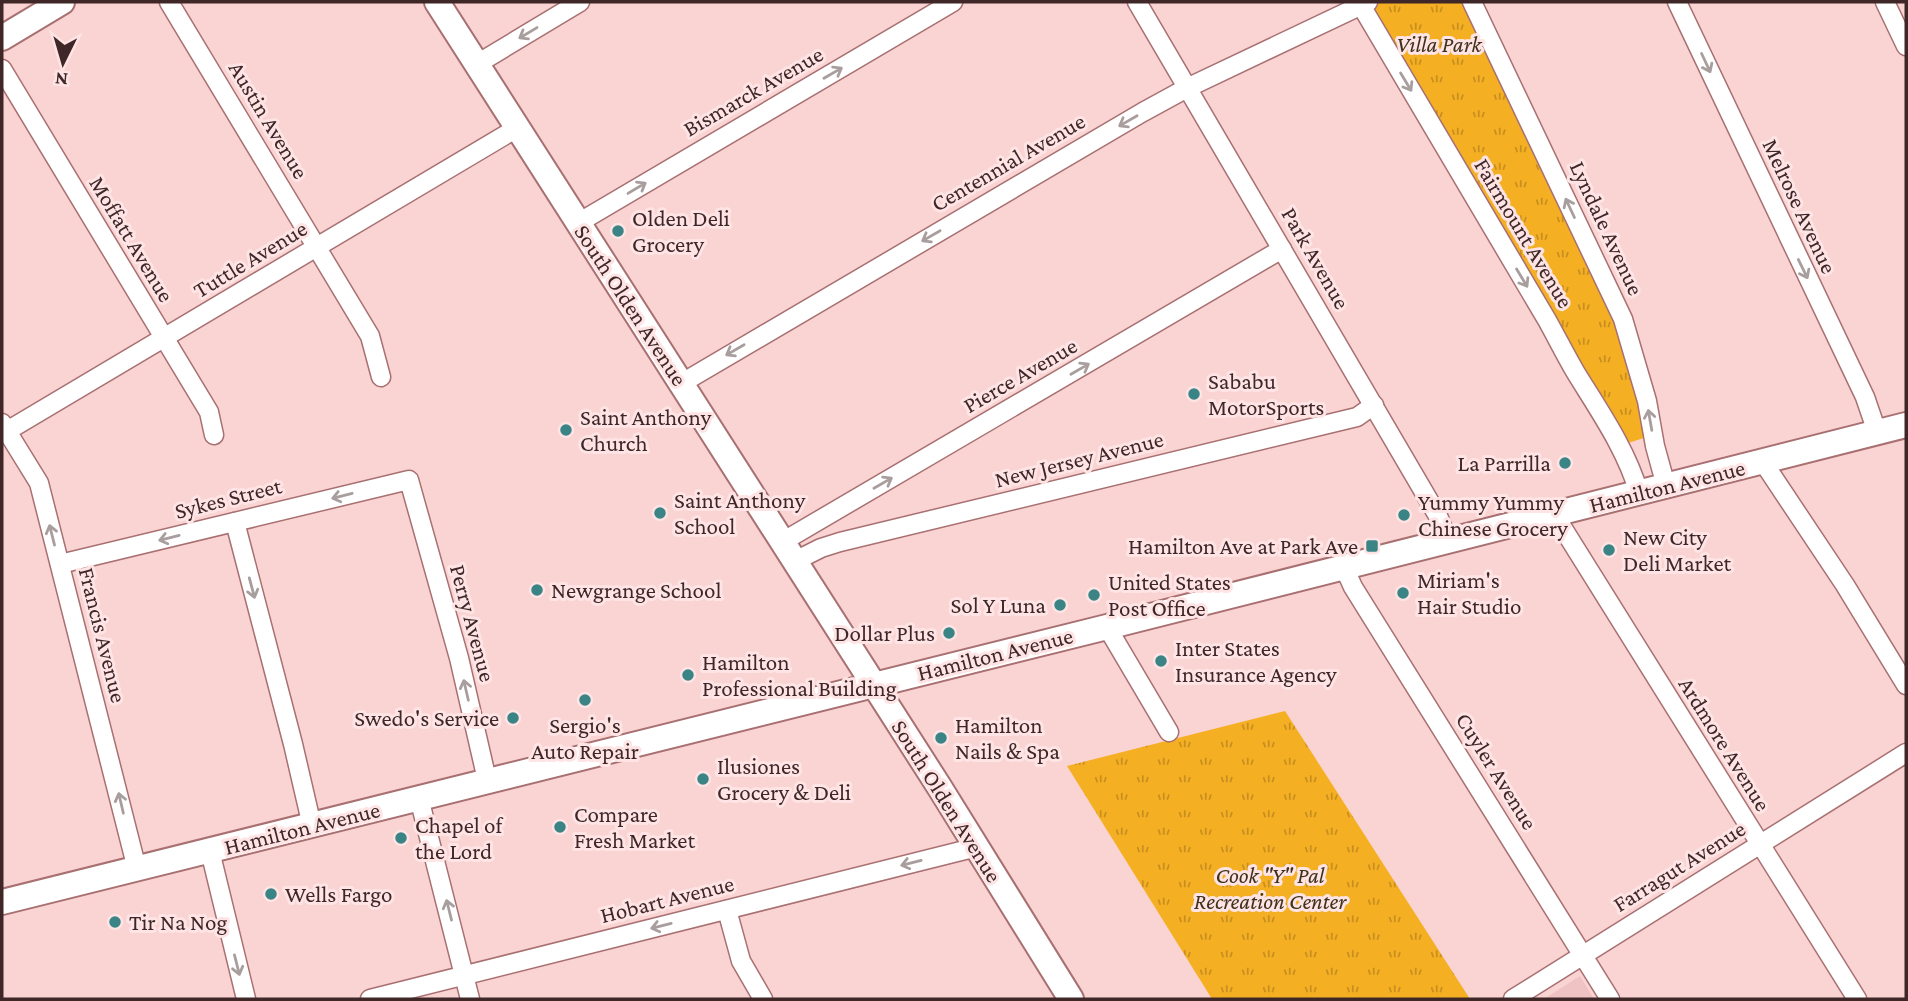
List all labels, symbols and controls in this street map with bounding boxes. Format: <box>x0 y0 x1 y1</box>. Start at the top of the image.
one-way arrow <box>519 26 539 40</box>
north arrow <box>28 28 98 98</box>
park label: Villa Park <box>1396 31 1483 57</box>
street label: Bismarck Avenue <box>679 41 827 141</box>
one-way arrow <box>1700 53 1713 74</box>
street label: Austin Avenue <box>224 57 314 183</box>
one-way arrow <box>822 65 842 79</box>
text: N <box>54 68 69 90</box>
one-way arrow <box>1399 71 1413 91</box>
street label: Centennial Avenue <box>927 108 1089 216</box>
one-way arrow <box>1118 114 1138 128</box>
street label: Melrose Avenue <box>1757 135 1843 277</box>
street label: Fairmount Avenue <box>1469 154 1579 312</box>
street label: Lyndale Avenue <box>1565 157 1649 299</box>
street label: Moffatt Avenue <box>84 171 180 307</box>
one-way arrow <box>626 181 646 195</box>
one-way arrow <box>1563 198 1577 219</box>
street label: Park Avenue <box>1277 203 1355 313</box>
place label: Olden Deli Grocery <box>632 205 730 257</box>
street label: Tuttle Avenue <box>188 215 312 303</box>
street label: South Olden Avenue <box>569 220 693 390</box>
marker: Olden Deli Grocery <box>610 223 626 239</box>
one-way arrow <box>922 229 942 243</box>
one-way arrow <box>1797 258 1810 279</box>
one-way arrow <box>1515 267 1529 287</box>
street label: Pierce Avenue <box>959 332 1081 418</box>
one-way arrow <box>725 344 745 358</box>
one-way arrow <box>1070 361 1090 375</box>
place label: Sababu MotorSports <box>1208 368 1324 420</box>
marker: Sababu MotorSports <box>1186 386 1202 402</box>
place label: Saint Anthony Church <box>580 404 712 456</box>
one-way arrow <box>1643 409 1656 432</box>
marker: Saint Anthony Church <box>558 422 574 438</box>
street label: New Jersey Avenue <box>992 425 1166 493</box>
place label: La Parrilla <box>1458 450 1551 476</box>
street label: Hamilton Avenue <box>1586 454 1748 518</box>
marker: La Parrilla <box>1557 455 1573 471</box>
street label: Sykes Street <box>172 472 285 524</box>
one-way arrow <box>873 476 893 490</box>
place label: Saint Anthony School <box>674 487 806 539</box>
place label: Yummy Yummy Chinese Grocery <box>1418 489 1568 541</box>
one-way arrow <box>331 490 354 503</box>
marker: Saint Anthony School <box>652 505 668 521</box>
marker: Yummy Yummy Chinese Grocery <box>1396 507 1412 523</box>
one-way arrow <box>45 524 58 547</box>
place label: New City Deli Market <box>1623 524 1731 576</box>
one-way arrow <box>158 532 180 545</box>
place label: Hamilton Ave at Park Ave <box>1128 533 1358 559</box>
marker: Hamilton Ave at Park Ave <box>1364 538 1380 554</box>
marker: New City Deli Market <box>1601 542 1617 558</box>
street label: Perry Avenue <box>445 562 501 684</box>
street label: Francis Avenue <box>74 565 132 705</box>
place label: Miriam's Hair Studio <box>1417 567 1521 619</box>
place label: United States Post Office <box>1108 569 1231 621</box>
one-way arrow <box>246 576 259 599</box>
place label: Newgrange School <box>551 577 721 603</box>
marker: Newgrange School <box>529 582 545 598</box>
marker: Miriam's Hair Studio <box>1395 585 1411 601</box>
marker: United States Post Office <box>1086 587 1102 603</box>
place label: Sol Y Luna <box>950 592 1046 618</box>
marker: Sol Y Luna <box>1052 597 1068 613</box>
place label: Dollar Plus <box>834 620 935 646</box>
street label: Hamilton Avenue <box>914 622 1076 686</box>
marker: Dollar Plus <box>941 625 957 641</box>
place label: Inter States Insurance Agency <box>1175 635 1337 687</box>
place label: Hamilton Professional Building <box>702 649 897 701</box>
marker: Inter States Insurance Agency <box>1153 653 1169 669</box>
marker: Hamilton Professional Building <box>680 667 696 683</box>
street label: Ardmore Avenue <box>1674 672 1776 816</box>
one-way arrow <box>459 679 472 702</box>
marker: Sergio's Auto Repair <box>577 692 593 708</box>
place label: Swedo's Service <box>354 705 499 731</box>
street label: Cuyler Avenue <box>1451 708 1543 834</box>
marker: Swedo's Service <box>505 710 521 726</box>
place label: Sergio's Auto Repair <box>531 712 639 764</box>
place label: Hamilton Nails & Spa <box>955 712 1060 764</box>
street label: South Olden Avenue <box>887 715 1007 887</box>
marker: Hamilton Nails & Spa <box>933 730 949 746</box>
place label: Ilusiones Grocery & Deli <box>717 753 851 805</box>
marker: Ilusiones Grocery & Deli <box>695 771 711 787</box>
one-way arrow <box>114 792 127 815</box>
street label: Hamilton Avenue <box>221 796 383 860</box>
place label: Compare Fresh Market <box>574 801 695 853</box>
place label: Chapel of the Lord <box>415 812 504 864</box>
street label: Farragut Avenue <box>1608 815 1750 917</box>
marker: Compare Fresh Market <box>552 819 568 835</box>
marker: Chapel of the Lord <box>393 830 409 846</box>
one-way arrow <box>900 858 922 871</box>
park label: Cook "Y" Pal Recreation Center <box>1194 862 1347 914</box>
street label: Hobart Avenue <box>597 870 737 928</box>
place label: Wells Fargo <box>285 881 392 907</box>
marker: Wells Fargo <box>263 886 279 902</box>
one-way arrow <box>442 900 455 922</box>
place label: Tir Na Nog <box>129 909 227 935</box>
marker: Tir Na Nog <box>107 914 123 930</box>
one-way arrow <box>650 920 673 933</box>
one-way arrow <box>231 953 244 976</box>

